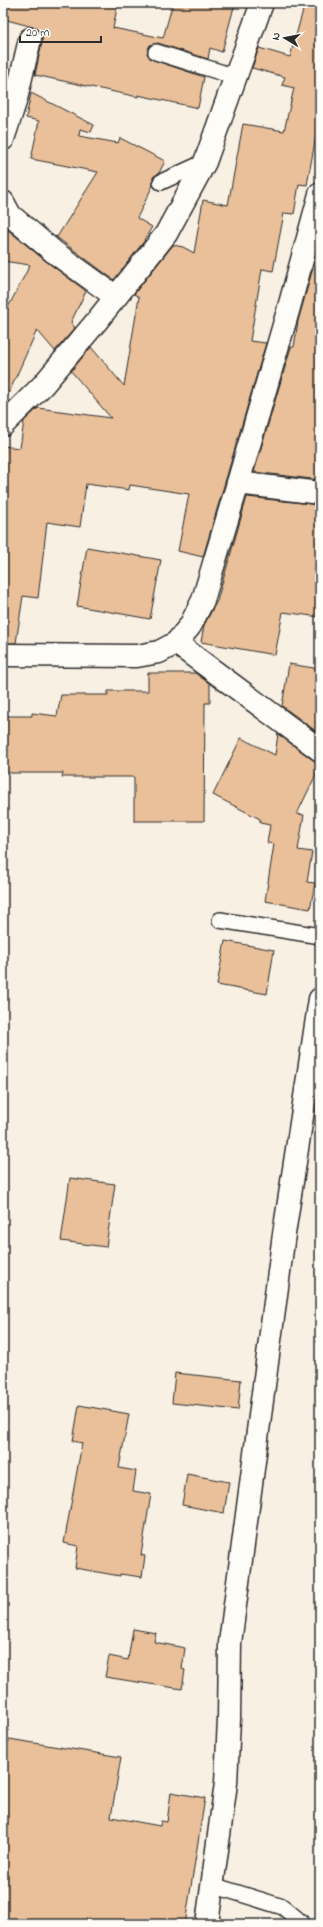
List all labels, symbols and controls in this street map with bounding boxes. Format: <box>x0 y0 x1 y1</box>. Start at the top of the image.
scale bar <box>20 18 101 44</box>
north arrow <box>265 18 305 58</box>
text: 20 m <box>26 24 49 42</box>
text: N <box>268 31 285 41</box>

